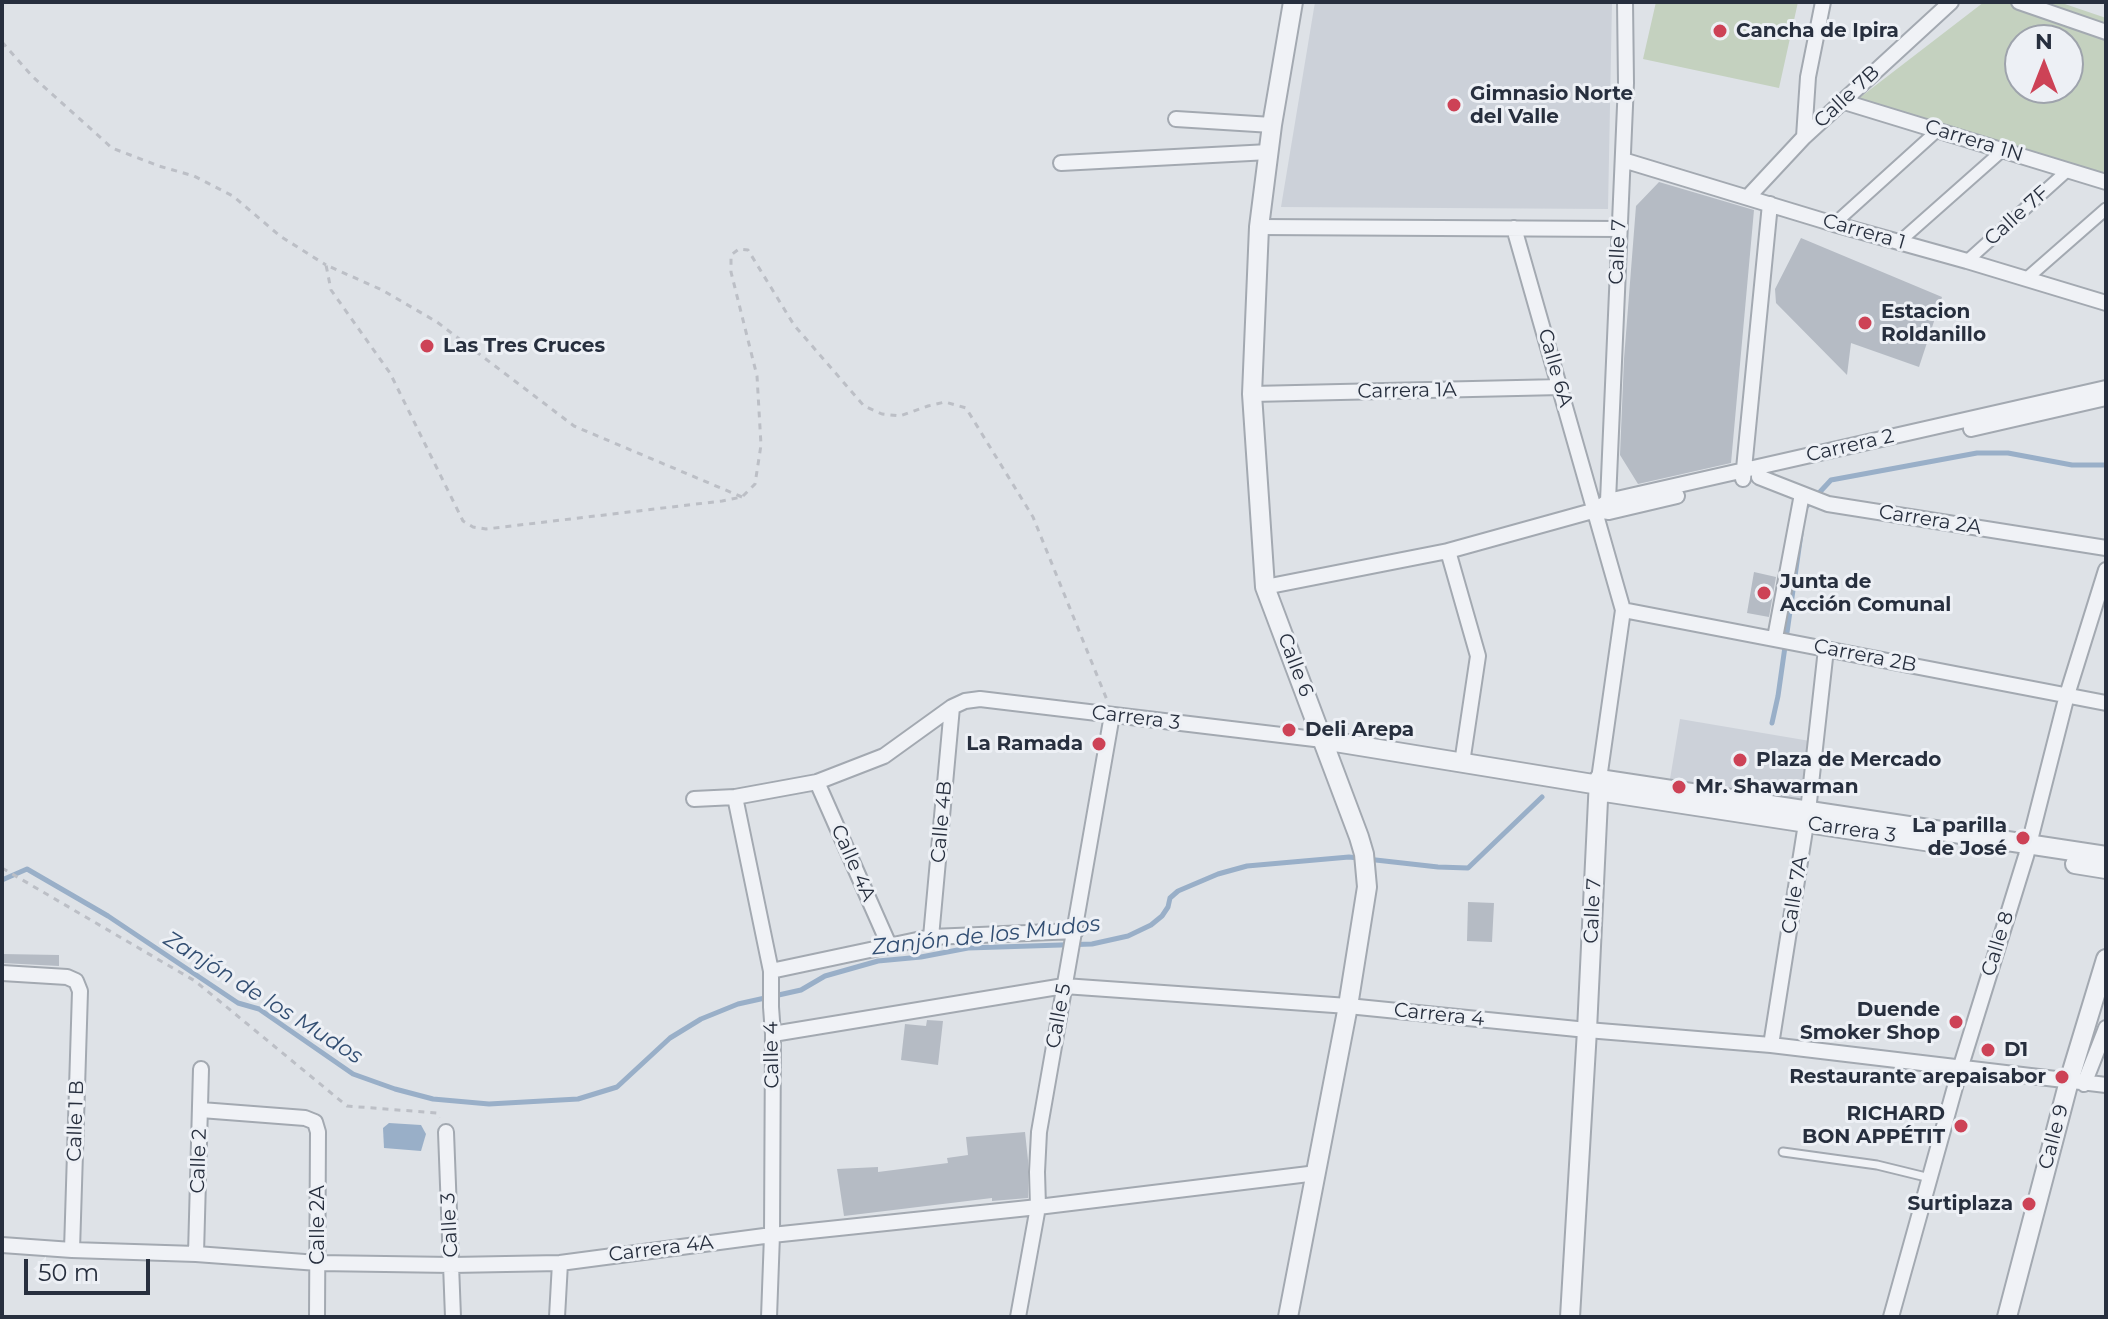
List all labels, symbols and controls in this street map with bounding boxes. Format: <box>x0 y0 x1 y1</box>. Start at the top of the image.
place label: Cancha de Ipira <box>1736 19 1899 43</box>
marker: Cancha de Ipira <box>1711 22 1729 40</box>
north arrow <box>2004 24 2084 104</box>
text: N <box>2035 28 2053 55</box>
street label: Calle 7B <box>1809 61 1885 133</box>
place label: Gimnasio Norte del Valle <box>1470 82 1633 129</box>
marker: Gimnasio Norte del Valle <box>1445 96 1463 114</box>
street label: Carrera 1N <box>1922 115 2026 167</box>
street label: Calle 7F <box>1980 181 2054 251</box>
street label: Carrera 1 <box>1820 209 1908 255</box>
street label: Calle 7 <box>1604 219 1632 285</box>
place label: Estacion Roldanillo <box>1881 300 1986 347</box>
marker: Estacion Roldanillo <box>1856 314 1874 332</box>
street label: Calle 6A <box>1532 326 1578 410</box>
place label: Las Tres Cruces <box>443 334 605 358</box>
marker: Las Tres Cruces <box>418 337 436 355</box>
street label: Carrera 1A <box>1357 378 1457 404</box>
street label: Carrera 2 <box>1804 424 1896 468</box>
street label: Carrera 2A <box>1877 500 1983 540</box>
place label: Junta de Acción Comunal <box>1780 570 1951 617</box>
marker: Junta de Acción Comunal <box>1755 584 1773 602</box>
street label: Calle 6 <box>1272 630 1318 700</box>
street label: Carrera 2B <box>1812 634 1918 678</box>
street label: Carrera 3 <box>1090 701 1182 735</box>
place label: Deli Arepa <box>1305 718 1414 742</box>
marker: Deli Arepa <box>1280 721 1298 739</box>
place label: La Ramada <box>966 732 1083 756</box>
marker: La Ramada <box>1090 735 1108 753</box>
place label: Plaza de Mercado <box>1756 748 1941 772</box>
marker: Plaza de Mercado <box>1731 751 1749 769</box>
place label: Mr. Shawarman <box>1695 775 1858 799</box>
marker: Mr. Shawarman <box>1670 778 1688 796</box>
street label: Calle 4B <box>926 780 958 864</box>
street label: Carrera 3 <box>1806 812 1898 848</box>
place label: La parilla de José <box>1912 814 2007 861</box>
street label: Calle 4A <box>825 821 881 905</box>
marker: La parilla de José <box>2014 829 2032 847</box>
street label: Calle 7A <box>1777 854 1813 936</box>
street label: Calle 7 <box>1579 878 1607 944</box>
street label: Calle 8 <box>1977 909 2019 979</box>
water label: Zanjón de los Mudos <box>870 911 1102 961</box>
water label: Zanjón de los Mudos <box>159 926 367 1070</box>
street label: Calle 5 <box>1042 982 1076 1050</box>
street label: Carrera 4 <box>1392 998 1486 1032</box>
place label: Duende Smoker Shop <box>1800 998 1940 1045</box>
marker: Duende Smoker Shop <box>1947 1013 1965 1031</box>
street label: Calle 4 <box>759 1021 785 1089</box>
place label: D1 <box>2004 1038 2028 1062</box>
marker: D1 <box>1979 1041 1997 1059</box>
place label: Restaurante arepaisabor <box>1789 1065 2046 1089</box>
marker: Restaurante arepaisabor <box>2053 1068 2071 1086</box>
street label: Calle 1 B <box>63 1080 89 1162</box>
place label: RICHARD BON APPÉTIT <box>1802 1102 1945 1149</box>
street label: Calle 9 <box>2034 1102 2074 1172</box>
marker: RICHARD BON APPÉTIT <box>1952 1117 1970 1135</box>
street label: Calle 2 <box>186 1128 212 1194</box>
street label: Calle 2A <box>306 1185 330 1265</box>
street label: Calle 3 <box>436 1192 464 1258</box>
place label: Surtiplaza <box>1908 1192 2013 1216</box>
marker: Surtiplaza <box>2020 1195 2038 1213</box>
street label: Carrera 4A <box>607 1231 715 1267</box>
scale bar <box>28 1243 154 1293</box>
text: 50 m <box>38 1258 99 1287</box>

